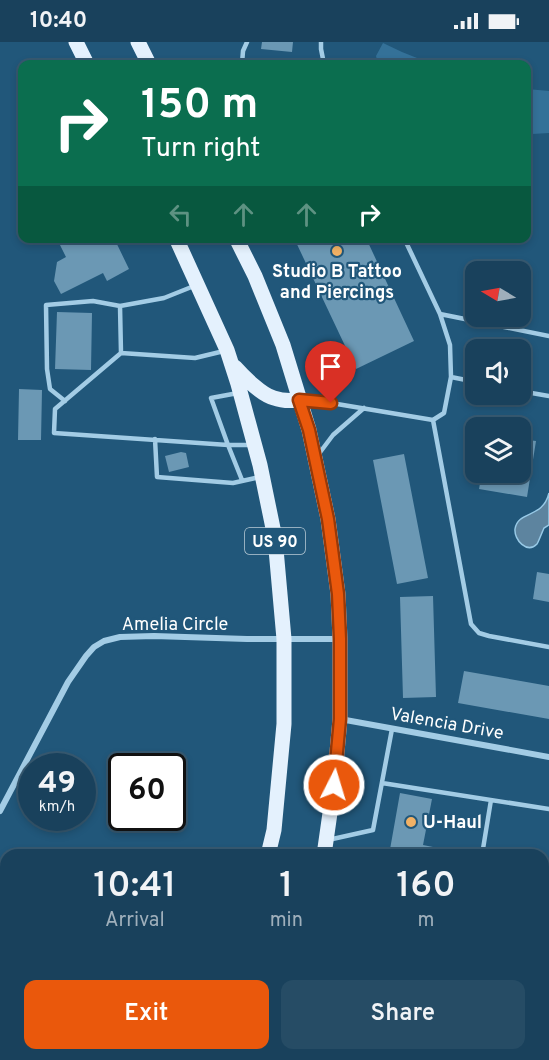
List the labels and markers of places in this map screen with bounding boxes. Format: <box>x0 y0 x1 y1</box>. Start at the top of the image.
marker: Studio B Tattoo and Piercings <box>330 244 344 258</box>
place label: Studio B Tattoo and Piercings <box>272 261 402 305</box>
pin <box>305 341 356 403</box>
place label: U-Haul <box>423 812 482 835</box>
marker: U-Haul <box>404 815 418 829</box>

